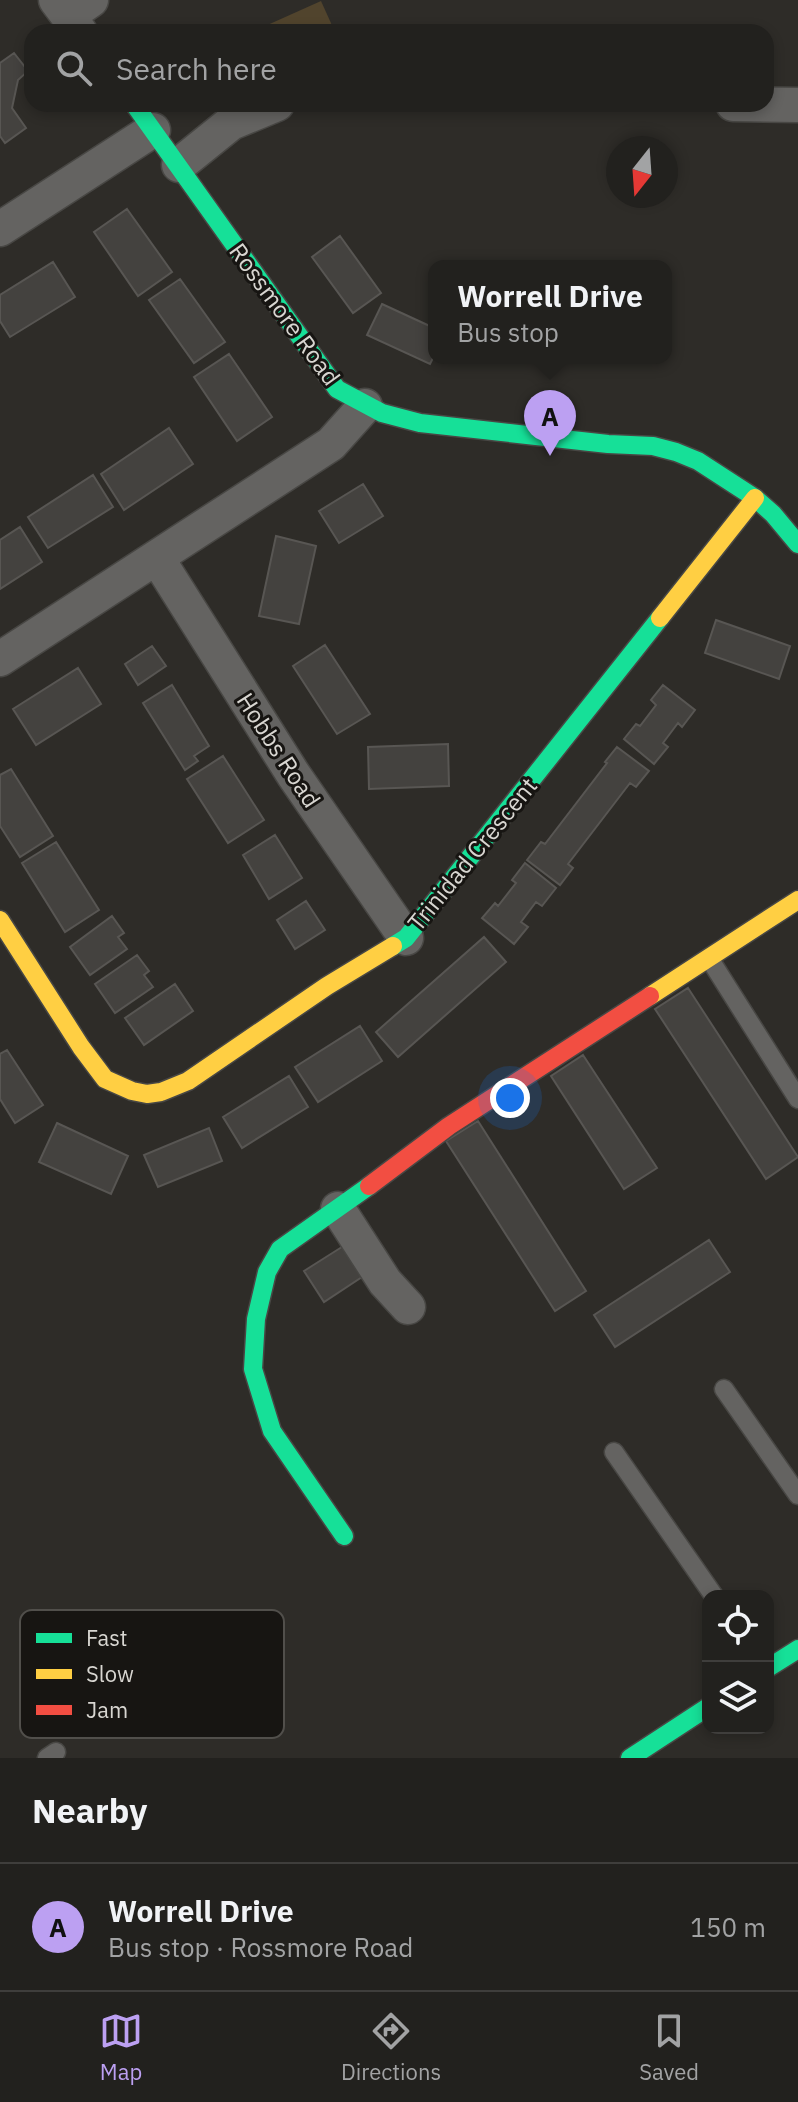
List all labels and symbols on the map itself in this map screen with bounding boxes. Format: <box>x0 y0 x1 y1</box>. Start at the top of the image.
north arrow <box>606 136 678 208</box>
street label: Rossmore Road <box>222 236 348 392</box>
pin: A <box>524 390 576 456</box>
street label: Hobbs Road <box>230 686 328 814</box>
street label: Trinidad Crescent <box>400 770 544 938</box>
your location <box>490 1078 530 1118</box>
legend <box>20 1610 284 1738</box>
text: Fast <box>86 1623 127 1652</box>
text: Slow <box>86 1659 134 1688</box>
text: Jam <box>86 1695 128 1724</box>

